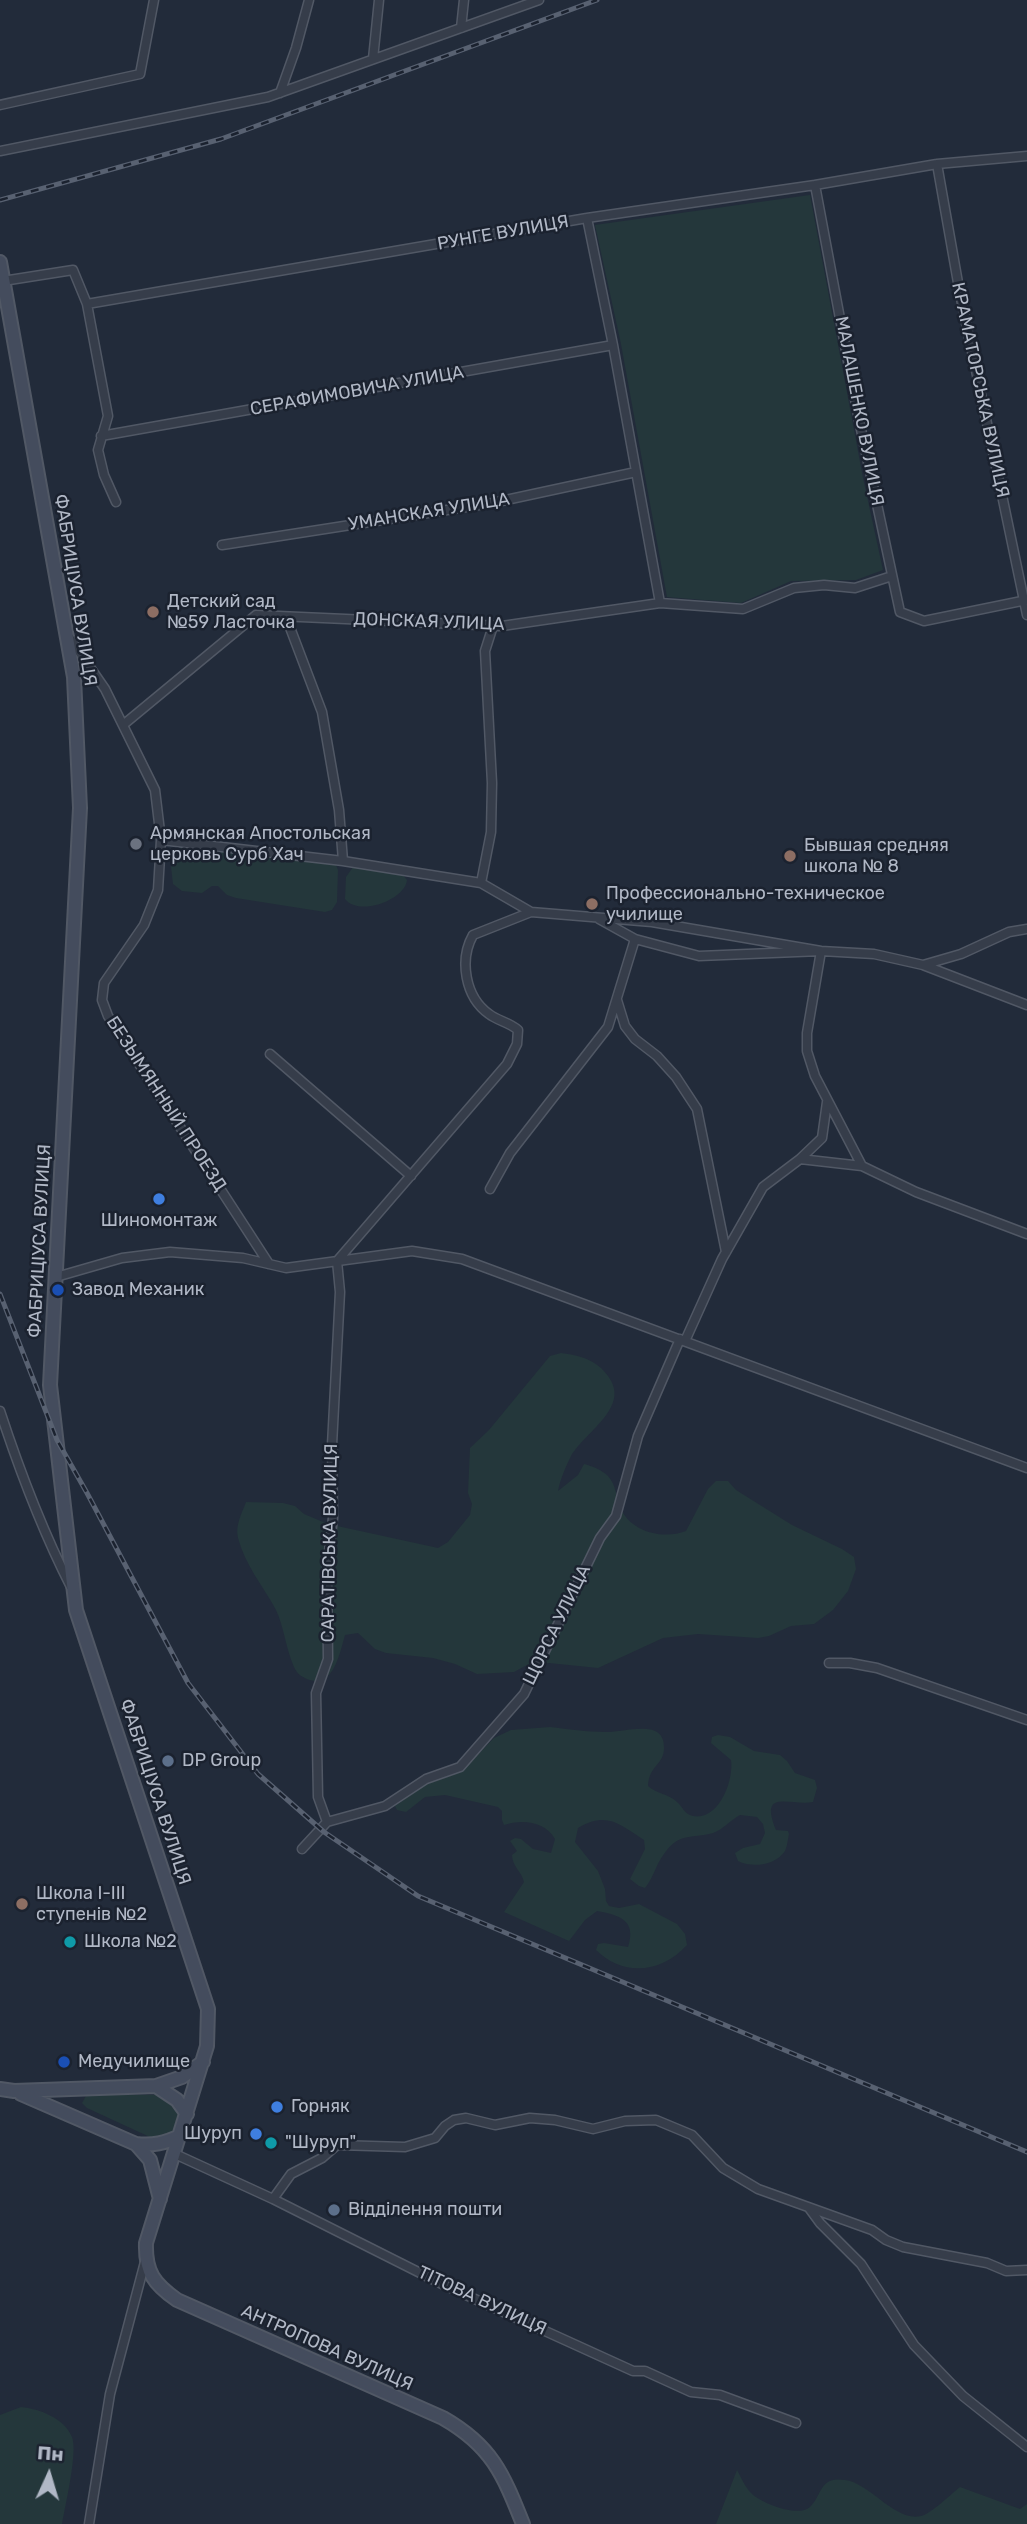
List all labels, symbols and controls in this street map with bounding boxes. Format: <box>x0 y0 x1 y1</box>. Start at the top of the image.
street label: РУНГЕ ВУЛИЦЯ <box>436 211 570 255</box>
street label: КРАМАТОРСЬКА ВУЛИЦЯ <box>947 280 1013 500</box>
street label: МАЛАШЕНКО ВУЛИЦЯ <box>830 314 888 508</box>
street label: СЕРАФИМОВИЧА УЛИЦА <box>248 362 466 420</box>
street label: УМАНСКАЯ УЛИЦА <box>347 489 511 535</box>
street label: ФАБРИЦІУСА ВУЛИЦЯ <box>49 492 101 688</box>
place label: Детский сад №59 Ласточка <box>167 591 295 634</box>
marker: Детский сад №59 Ласточка <box>145 604 161 620</box>
street label: ДОНСКАЯ УЛИЦА <box>353 609 505 635</box>
place label: Армянская Апостольская церковь Сурб Хач <box>150 823 371 866</box>
place label: Бывшая средняя школа № 8 <box>804 835 949 878</box>
marker: Армянская Апостольская церковь Сурб Хач <box>128 836 144 852</box>
marker: Бывшая средняя школа № 8 <box>782 848 798 864</box>
place label: Профессионально-техническое училище <box>606 883 885 926</box>
marker: Профессионально-техническое училище <box>584 896 600 912</box>
street label: БЕЗЫМЯННЫЙ ПРОЕЗД <box>101 1012 231 1196</box>
street label: ФАБРИЦІУСА ВУЛИЦЯ <box>24 1144 56 1338</box>
marker: Шиномонтаж <box>151 1191 167 1207</box>
place label: Шиномонтаж <box>101 1210 217 1232</box>
place label: Завод Механик <box>72 1279 204 1301</box>
marker: Завод Механик <box>50 1282 66 1298</box>
street label: САРАТІВСЬКА ВУЛИЦЯ <box>317 1443 343 1643</box>
street label: ЩОРСА УЛИЦА <box>519 1561 595 1689</box>
street label: ФАБРИЦІУСА ВУЛИЦЯ <box>115 1696 195 1888</box>
place label: DP Group <box>182 1750 261 1772</box>
marker: DP Group <box>160 1753 176 1769</box>
place label: Школа I-III ступенів №2 <box>36 1883 147 1926</box>
marker: Школа I-III ступенів №2 <box>14 1896 30 1912</box>
place label: Школа №2 <box>84 1931 177 1953</box>
marker: Школа №2 <box>62 1934 78 1950</box>
place label: Медучилище <box>78 2051 190 2073</box>
marker: Медучилище <box>56 2054 72 2070</box>
place label: Горняк <box>291 2096 350 2118</box>
marker: Горняк <box>269 2099 285 2115</box>
place label: Шуруп <box>184 2123 242 2145</box>
marker: Шуруп <box>248 2126 264 2142</box>
place label: "Шуруп" <box>285 2132 356 2154</box>
marker: "Шуруп" <box>263 2135 279 2151</box>
place label: Відділення пошти <box>348 2199 502 2221</box>
marker: Відділення пошти <box>326 2202 342 2218</box>
street label: ТІТОВА ВУЛИЦЯ <box>414 2262 550 2340</box>
street label: АНТРОПОВА ВУЛИЦЯ <box>238 2300 416 2396</box>
north arrow <box>14 2440 84 2510</box>
text: Пн <box>37 2441 64 2466</box>

